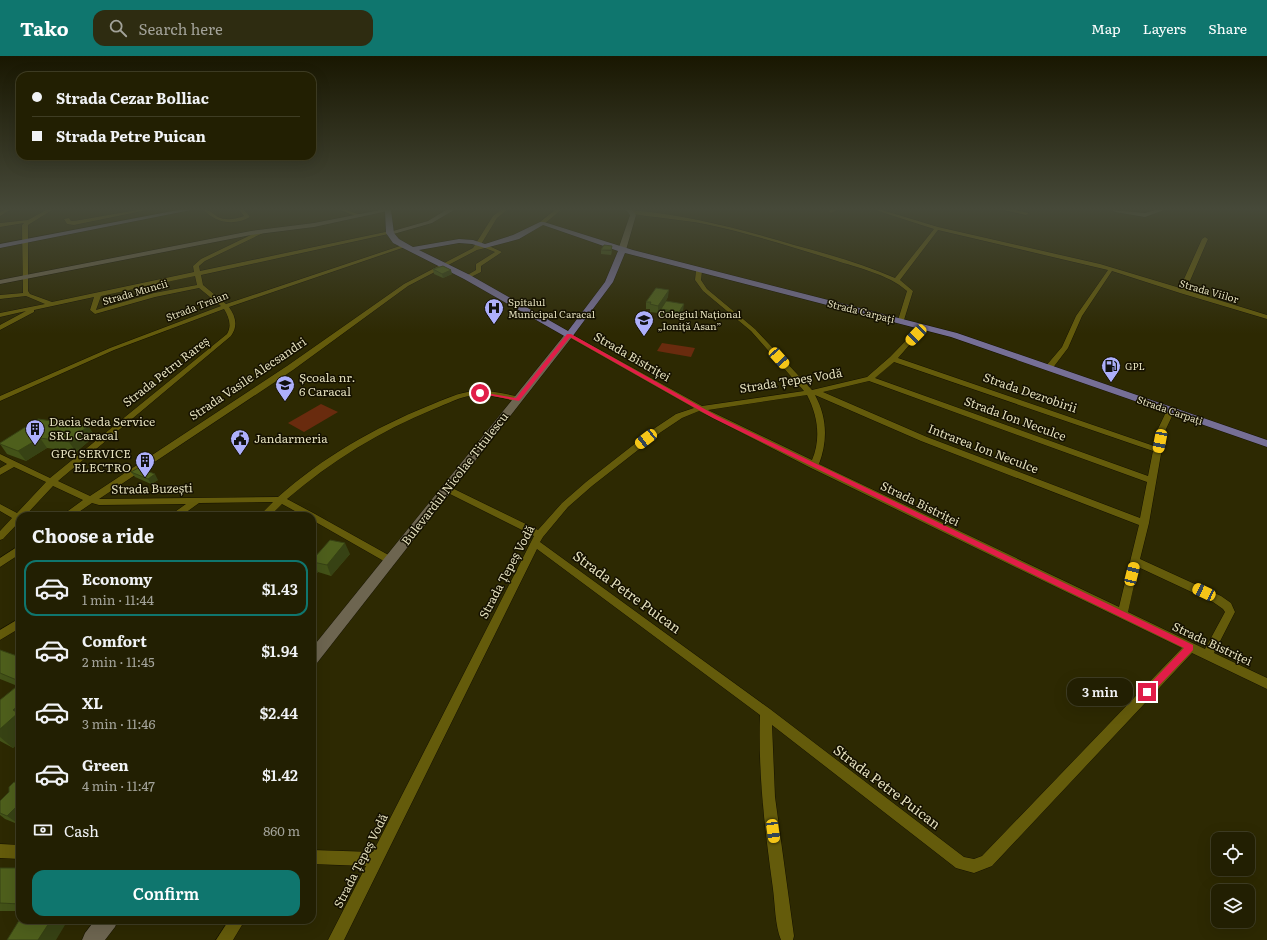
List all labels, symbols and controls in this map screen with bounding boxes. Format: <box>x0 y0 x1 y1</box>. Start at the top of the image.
search box <box>93 10 373 46</box>
text: Tako <box>20 14 69 42</box>
icon: search <box>107 17 129 39</box>
text: Search here <box>139 17 223 40</box>
text: Map <box>1091 18 1121 38</box>
text: Layers <box>1143 18 1186 38</box>
text: Share <box>1208 18 1247 38</box>
text: Strada Cezar Bolliac <box>56 86 209 109</box>
text: Strada Petre Puican <box>56 124 206 147</box>
street label: Strada Muncii <box>100 275 170 308</box>
street label: Strada Viilor <box>1178 275 1241 306</box>
street label: Strada Traian <box>163 287 231 324</box>
place label: Spitalul Municipal Caracal <box>508 294 596 321</box>
street label: Strada Carpați <box>826 295 897 326</box>
hospital icon: Spitalul Municipal Caracal <box>483 297 505 325</box>
place label: Colegiul Național „Ioniță Asan” <box>658 306 742 333</box>
school or university icon: Colegiul Național „Ioniță Asan” <box>633 309 655 337</box>
car <box>903 322 929 348</box>
street label: Strada Bistriței <box>591 327 674 385</box>
street label: Strada Petru Rareș <box>118 331 213 411</box>
street label: Strada Vasile Alecsandri <box>185 332 310 424</box>
car <box>767 345 791 371</box>
fuel station icon: GPL <box>1100 355 1122 383</box>
place label: GPL <box>1125 358 1145 373</box>
street label: Strada Țepeș Vodă <box>738 363 844 397</box>
place label: Școala nr. 6 Caracal <box>299 368 355 400</box>
street label: Strada Dezrobirii <box>981 368 1080 417</box>
school or university icon: Școala nr. 6 Caracal <box>274 374 296 402</box>
route start <box>471 384 489 402</box>
street label: Strada Ion Neculce <box>962 391 1069 445</box>
street label: Strada Carpați <box>1135 391 1206 428</box>
street label: Bulevardul Nicolae Titulescu <box>396 408 512 549</box>
place label: Dacia Seda Service SRL Caracal <box>49 412 155 444</box>
building icon: Dacia Seda Service SRL Caracal <box>24 418 46 446</box>
street label: Intrarea Ion Neculce <box>925 419 1041 477</box>
car <box>633 427 659 451</box>
public building icon: Jandarmeria <box>229 428 251 456</box>
car <box>1152 428 1168 454</box>
place label: Jandarmeria <box>254 429 328 447</box>
place label: GPG SERVICE ELECTRO <box>51 444 131 476</box>
building icon: GPG SERVICE ELECTRO <box>134 450 156 478</box>
street label: Strada Bistriței <box>878 476 963 530</box>
street label: Strada Buzești <box>111 478 193 498</box>
street label: Strada Țepeș Vodă <box>474 521 539 622</box>
text: Choose a ride <box>32 522 154 549</box>
street label: Strada Petre Puican <box>569 545 686 637</box>
car <box>1123 561 1141 587</box>
text: Economy <box>82 567 152 590</box>
icon: car <box>34 570 70 606</box>
text: $1.43 <box>262 577 298 600</box>
car <box>1191 581 1217 603</box>
text: 1 min · 11:44 <box>82 590 154 609</box>
street label: Strada Bistriței <box>1170 617 1255 669</box>
text: Comfort <box>82 629 147 652</box>
icon: car <box>34 632 70 668</box>
text: $1.94 <box>261 639 298 662</box>
text: 2 min · 11:45 <box>82 652 155 671</box>
callout: 3 min <box>1067 678 1133 706</box>
text: 3 min <box>1082 682 1118 701</box>
route end <box>1138 683 1156 701</box>
text: XL <box>82 691 103 714</box>
icon: car <box>34 694 70 730</box>
text: $2.44 <box>259 701 298 724</box>
text: 3 min · 11:46 <box>82 714 156 733</box>
street label: Strada Petre Puican <box>830 739 945 833</box>
text: Green <box>82 753 129 776</box>
icon: car <box>34 756 70 792</box>
text: $1.42 <box>262 763 298 786</box>
text: 4 min · 11:47 <box>82 776 155 795</box>
street label: Strada Țepeș Vodă <box>329 810 392 911</box>
car <box>765 818 781 844</box>
icon: cash <box>32 819 54 841</box>
text: Cash <box>64 819 99 842</box>
text: 860 m <box>263 821 300 840</box>
map controls <box>1211 832 1255 928</box>
button: locate <box>1211 832 1255 876</box>
button: Confirm <box>32 870 300 916</box>
button: layers <box>1211 884 1255 928</box>

